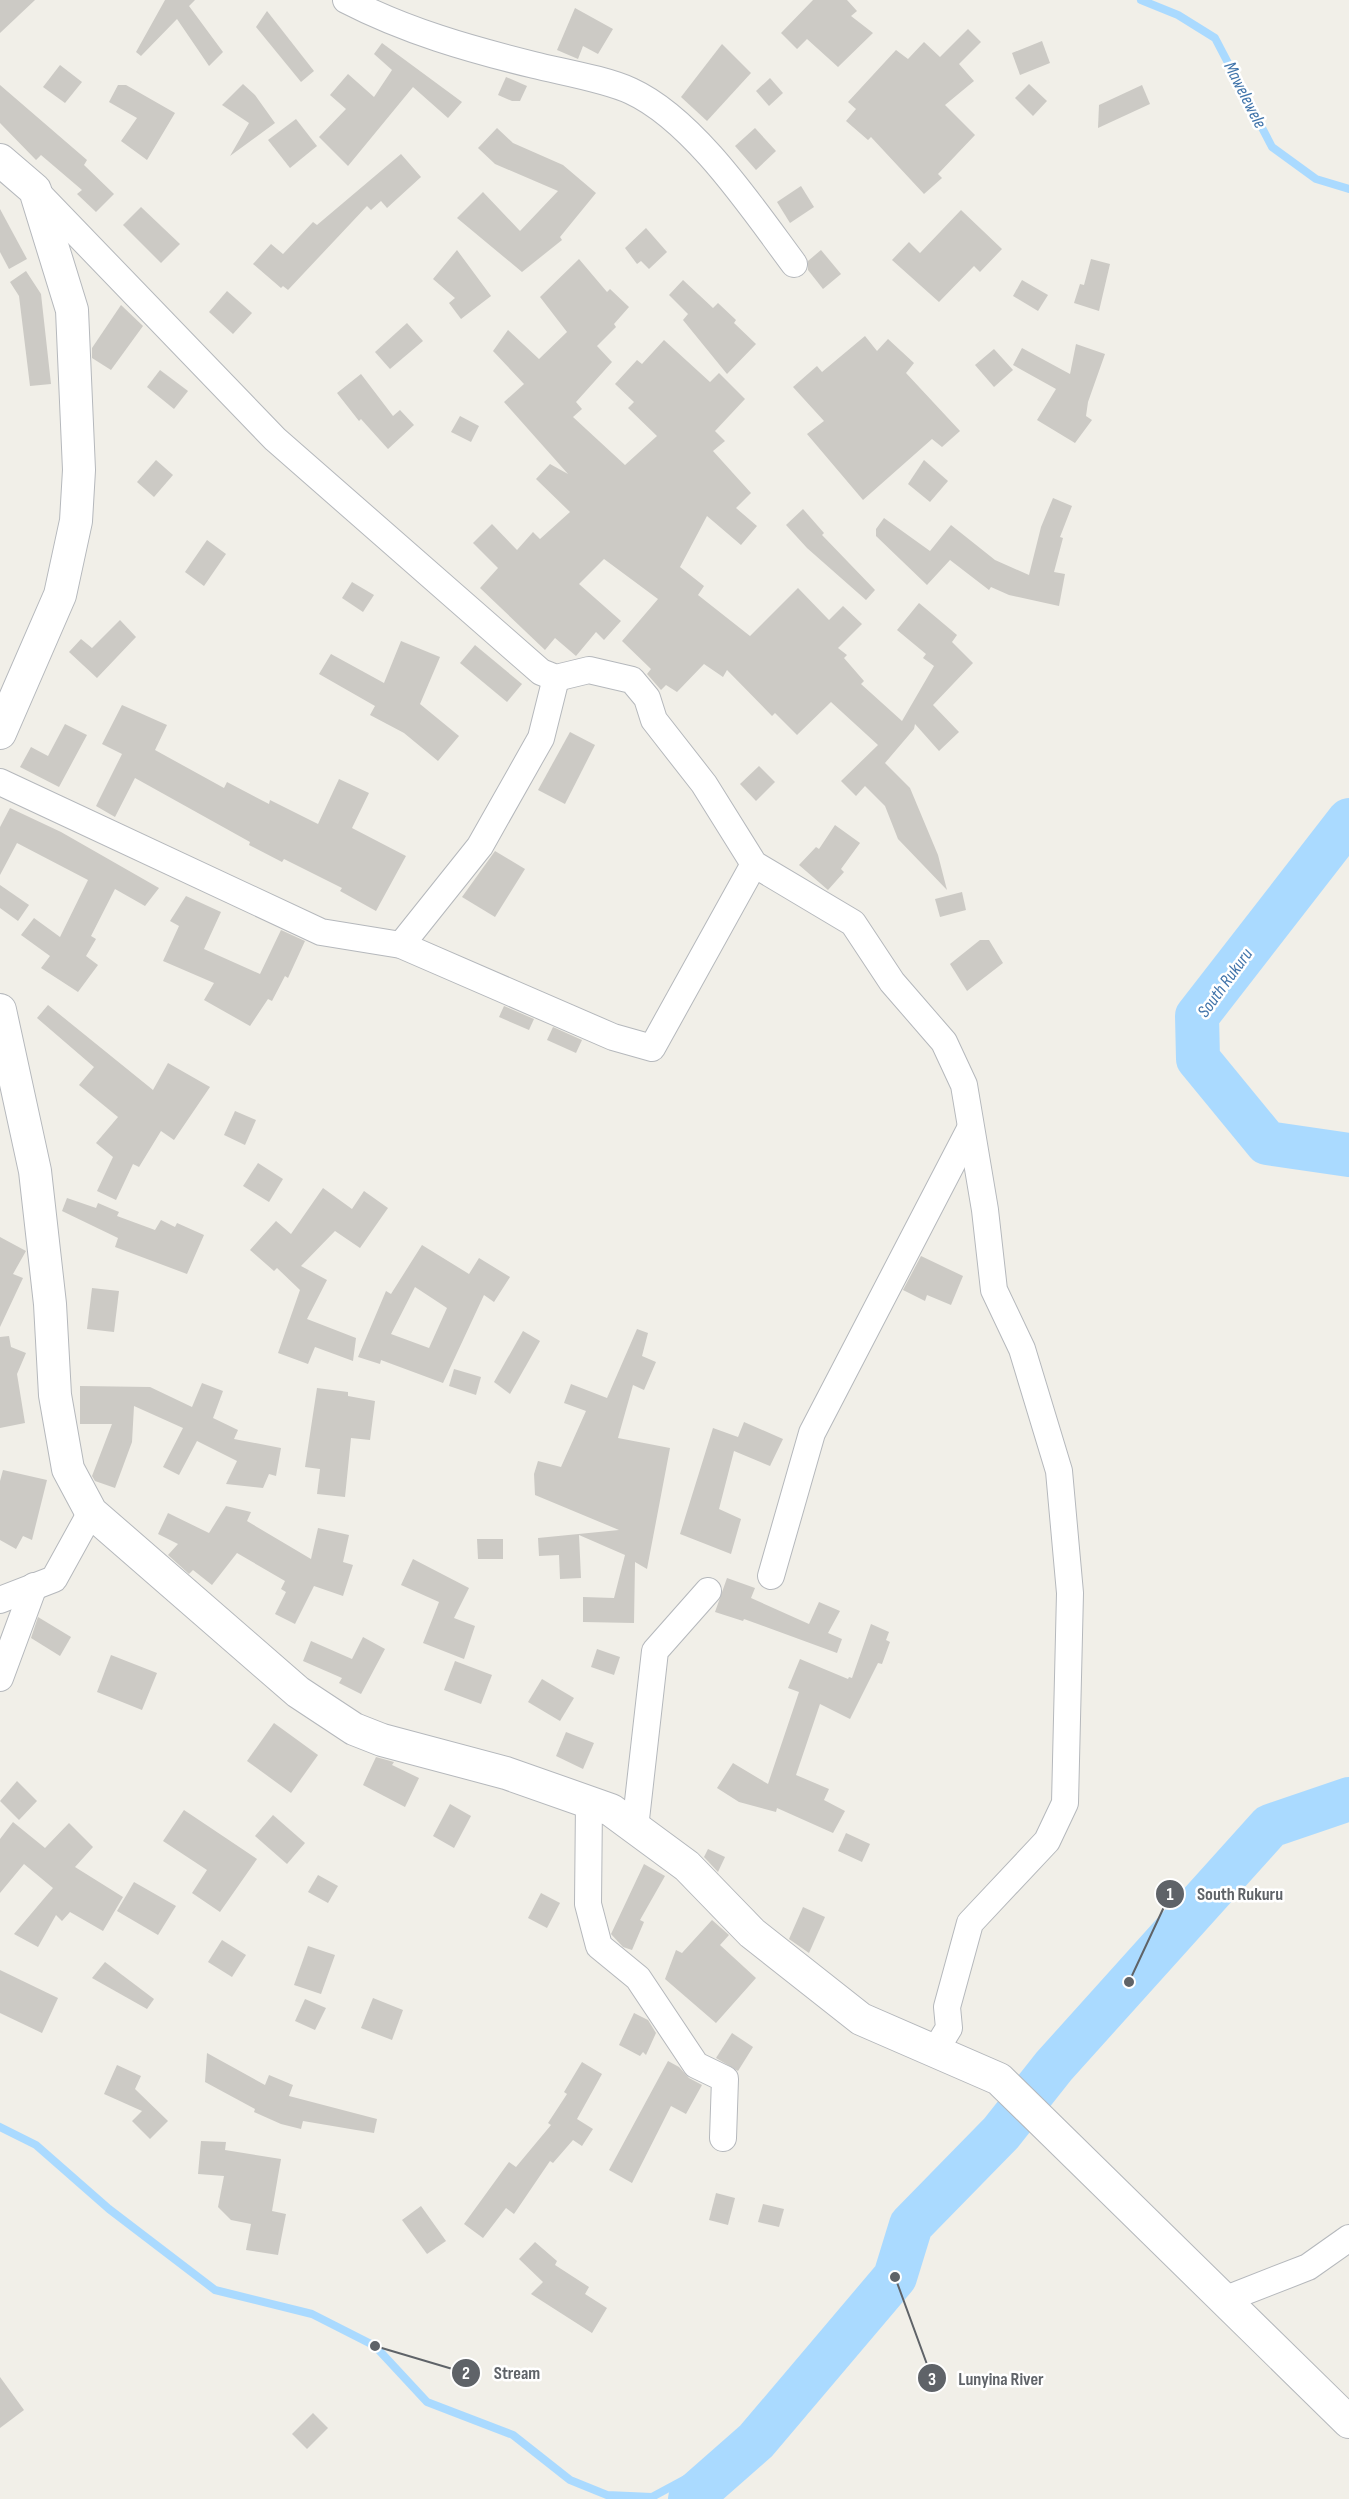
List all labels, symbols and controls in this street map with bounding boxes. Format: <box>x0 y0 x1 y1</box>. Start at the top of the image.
water label: Mawelewele <box>1219 58 1271 132</box>
water label: South Rukuru <box>1193 944 1257 1022</box>
callout: South Rukuru <box>1155 1876 1295 1912</box>
text: 1 <box>1166 1884 1174 1905</box>
text: South Rukuru <box>1197 1884 1283 1905</box>
callout: Stream <box>451 2355 552 2391</box>
callout: Lunyina River <box>917 2360 1056 2396</box>
text: 2 <box>462 2363 470 2384</box>
text: Stream <box>494 2363 540 2384</box>
text: 3 <box>928 2369 936 2390</box>
text: Lunyina River <box>958 2369 1044 2390</box>

